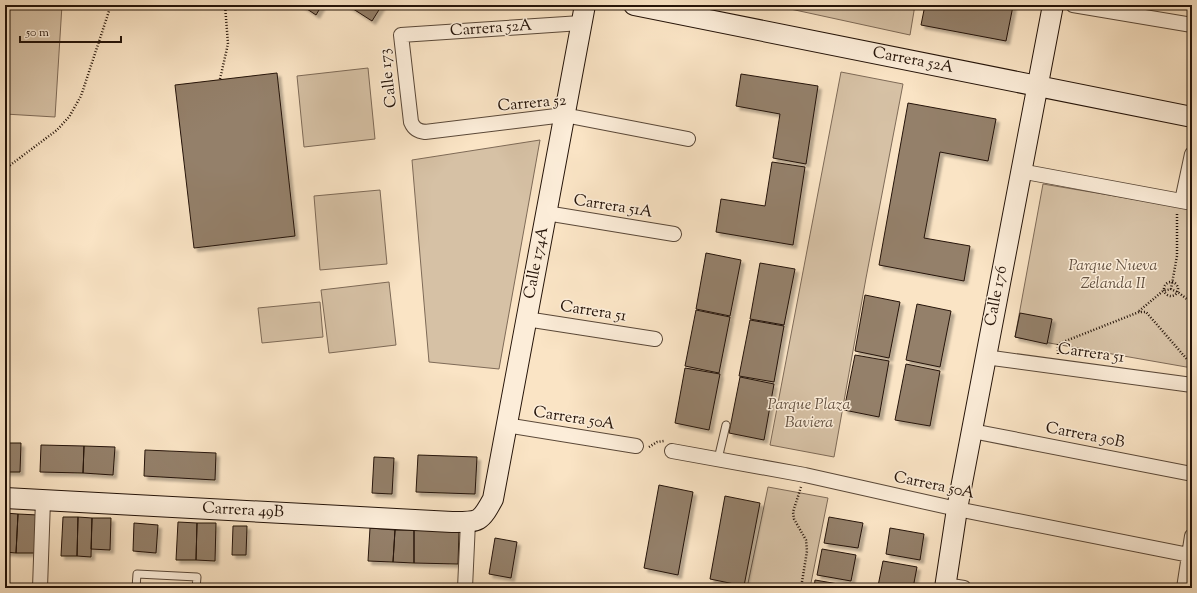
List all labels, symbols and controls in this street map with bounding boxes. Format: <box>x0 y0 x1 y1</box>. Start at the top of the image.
street label: Carrera 52A <box>449 15 533 43</box>
scale bar <box>20 18 121 44</box>
text: 50 m <box>25 24 49 42</box>
street label: Carrera 52A <box>871 42 955 80</box>
street label: Calle 173 <box>374 47 404 109</box>
street label: Carrera 52 <box>497 89 568 118</box>
street label: Carrera 51A <box>572 189 654 225</box>
street label: Calle 174A <box>519 225 555 301</box>
park label: Parque Nueva Zelanda II <box>1068 255 1158 296</box>
street label: Calle 176 <box>980 264 1014 328</box>
street label: Carrera 51 <box>558 295 628 329</box>
street label: Carrera 51 <box>1056 338 1126 370</box>
park label: Parque Plaza Baviera <box>768 394 850 435</box>
street label: Carrera 50A <box>532 401 616 437</box>
street label: Carrera 50B <box>1043 417 1127 455</box>
street label: Carrera 50A <box>891 466 977 506</box>
street label: Carrera 49B <box>202 497 284 525</box>

